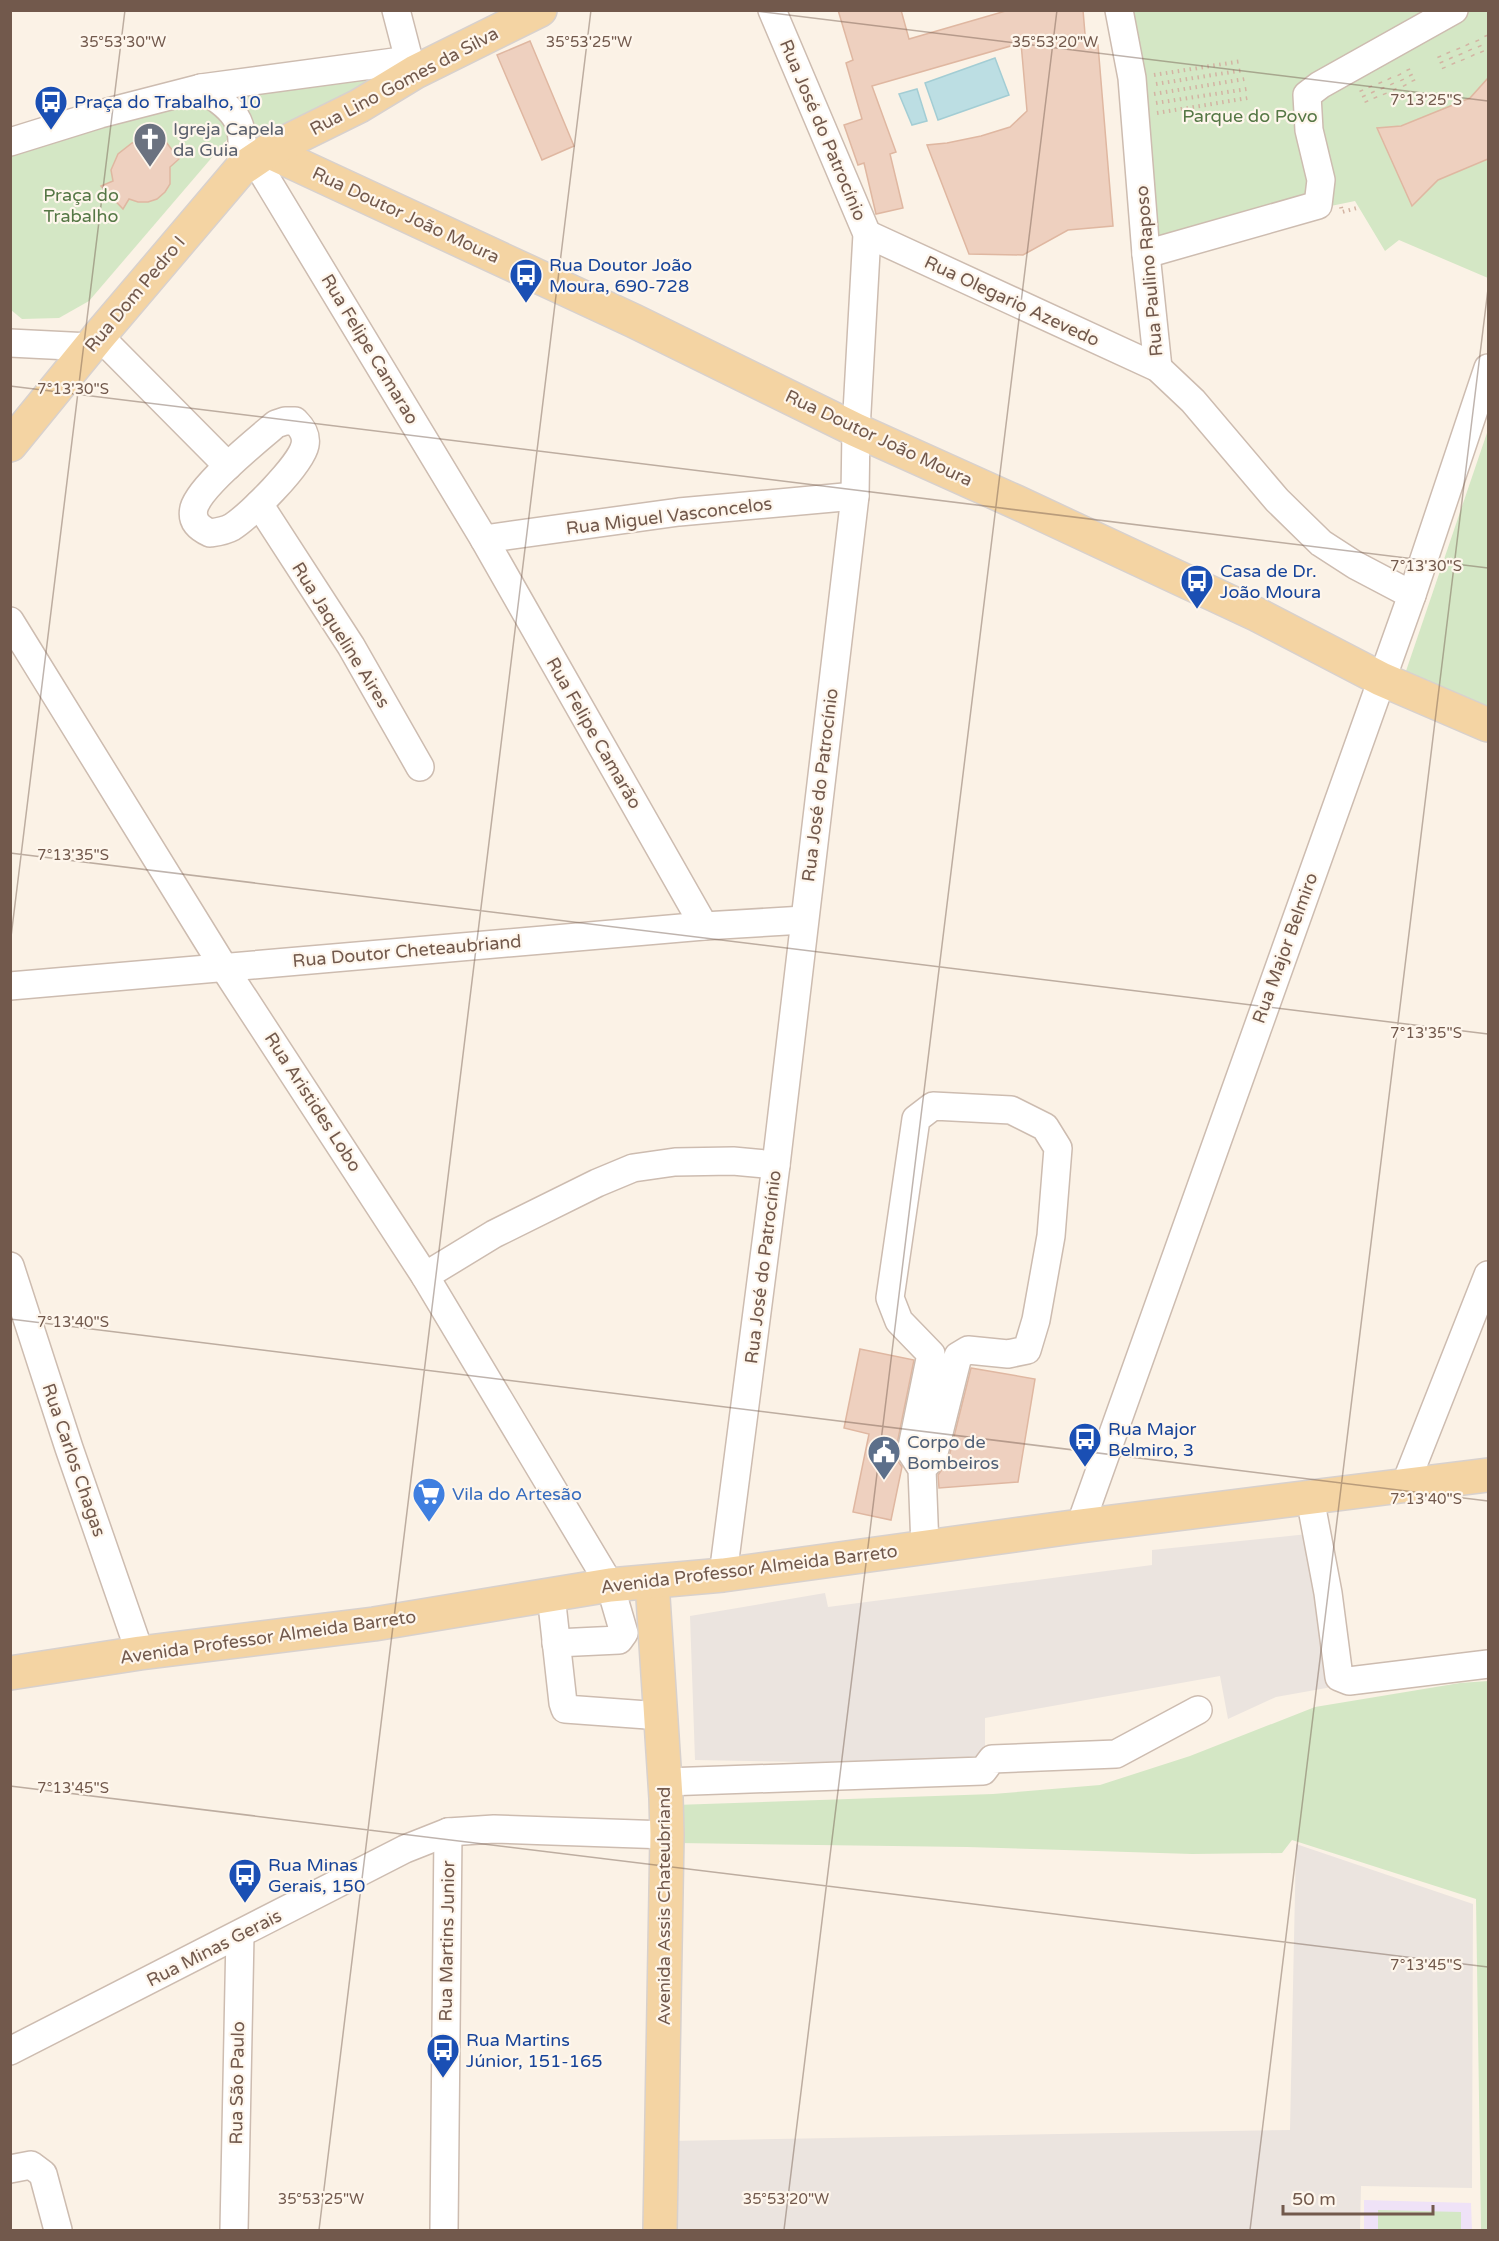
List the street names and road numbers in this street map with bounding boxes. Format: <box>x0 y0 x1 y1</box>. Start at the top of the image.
street label: Rua Lino Gomes da Silva <box>306 22 502 140</box>
street label: Rua José do Patrocínio <box>775 36 871 224</box>
street label: Rua Doutor João Moura <box>309 162 503 268</box>
street label: Rua Paulino Raposo <box>1131 185 1167 357</box>
street label: Rua Dom Pedro I <box>80 232 190 356</box>
street label: Rua Olegario Azevedo <box>921 251 1103 351</box>
street label: Rua Felipe Camarao <box>316 270 424 428</box>
street label: Rua Doutor João Moura <box>782 385 976 491</box>
street label: Rua Miguel Vasconcelos <box>565 492 773 540</box>
street label: Rua Jaqueline Aires <box>287 558 395 712</box>
street label: Rua Felipe Camarão <box>542 653 646 813</box>
street label: Rua José do Patrocínio <box>797 687 843 883</box>
street label: Rua Major Belmiro <box>1248 870 1323 1026</box>
street label: Rua Doutor Cheteaubriand <box>292 930 522 972</box>
street label: Rua Aristides Lobo <box>260 1028 366 1176</box>
street label: Rua José do Patrocínio <box>740 1169 786 1365</box>
street label: Rua Carlos Chagas <box>37 1381 111 1539</box>
street label: Avenida Professor Almeida Barreto <box>599 1540 899 1598</box>
street label: Avenida Professor Almeida Barreto <box>118 1605 418 1669</box>
street label: Avenida Assis Chateubriand <box>653 1787 675 2025</box>
street label: Rua Martins Junior <box>435 1860 459 2022</box>
street label: Rua Minas Gerais <box>143 1904 285 1992</box>
street label: Rua São Paulo <box>225 2021 249 2145</box>

